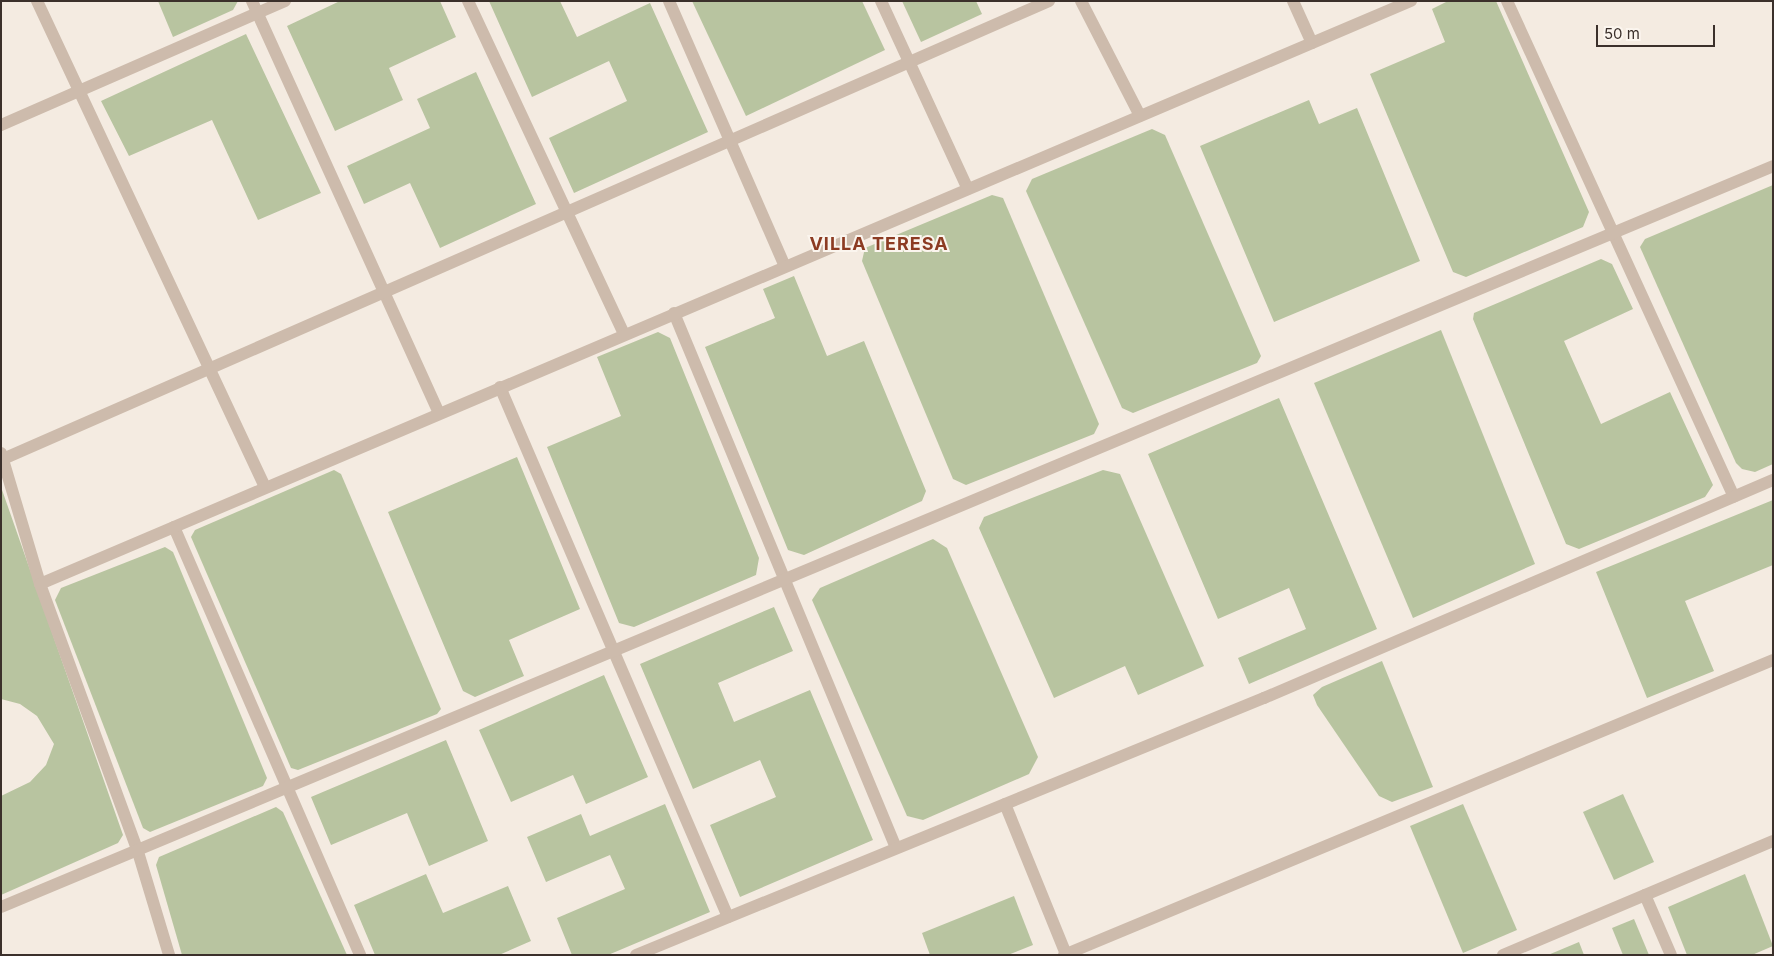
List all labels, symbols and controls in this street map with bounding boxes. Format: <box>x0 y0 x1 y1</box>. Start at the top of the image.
scale bar <box>1599 15 1718 47</box>
text: 50 m <box>1604 24 1640 43</box>
district label: VILLA TERESA <box>808 233 950 255</box>

